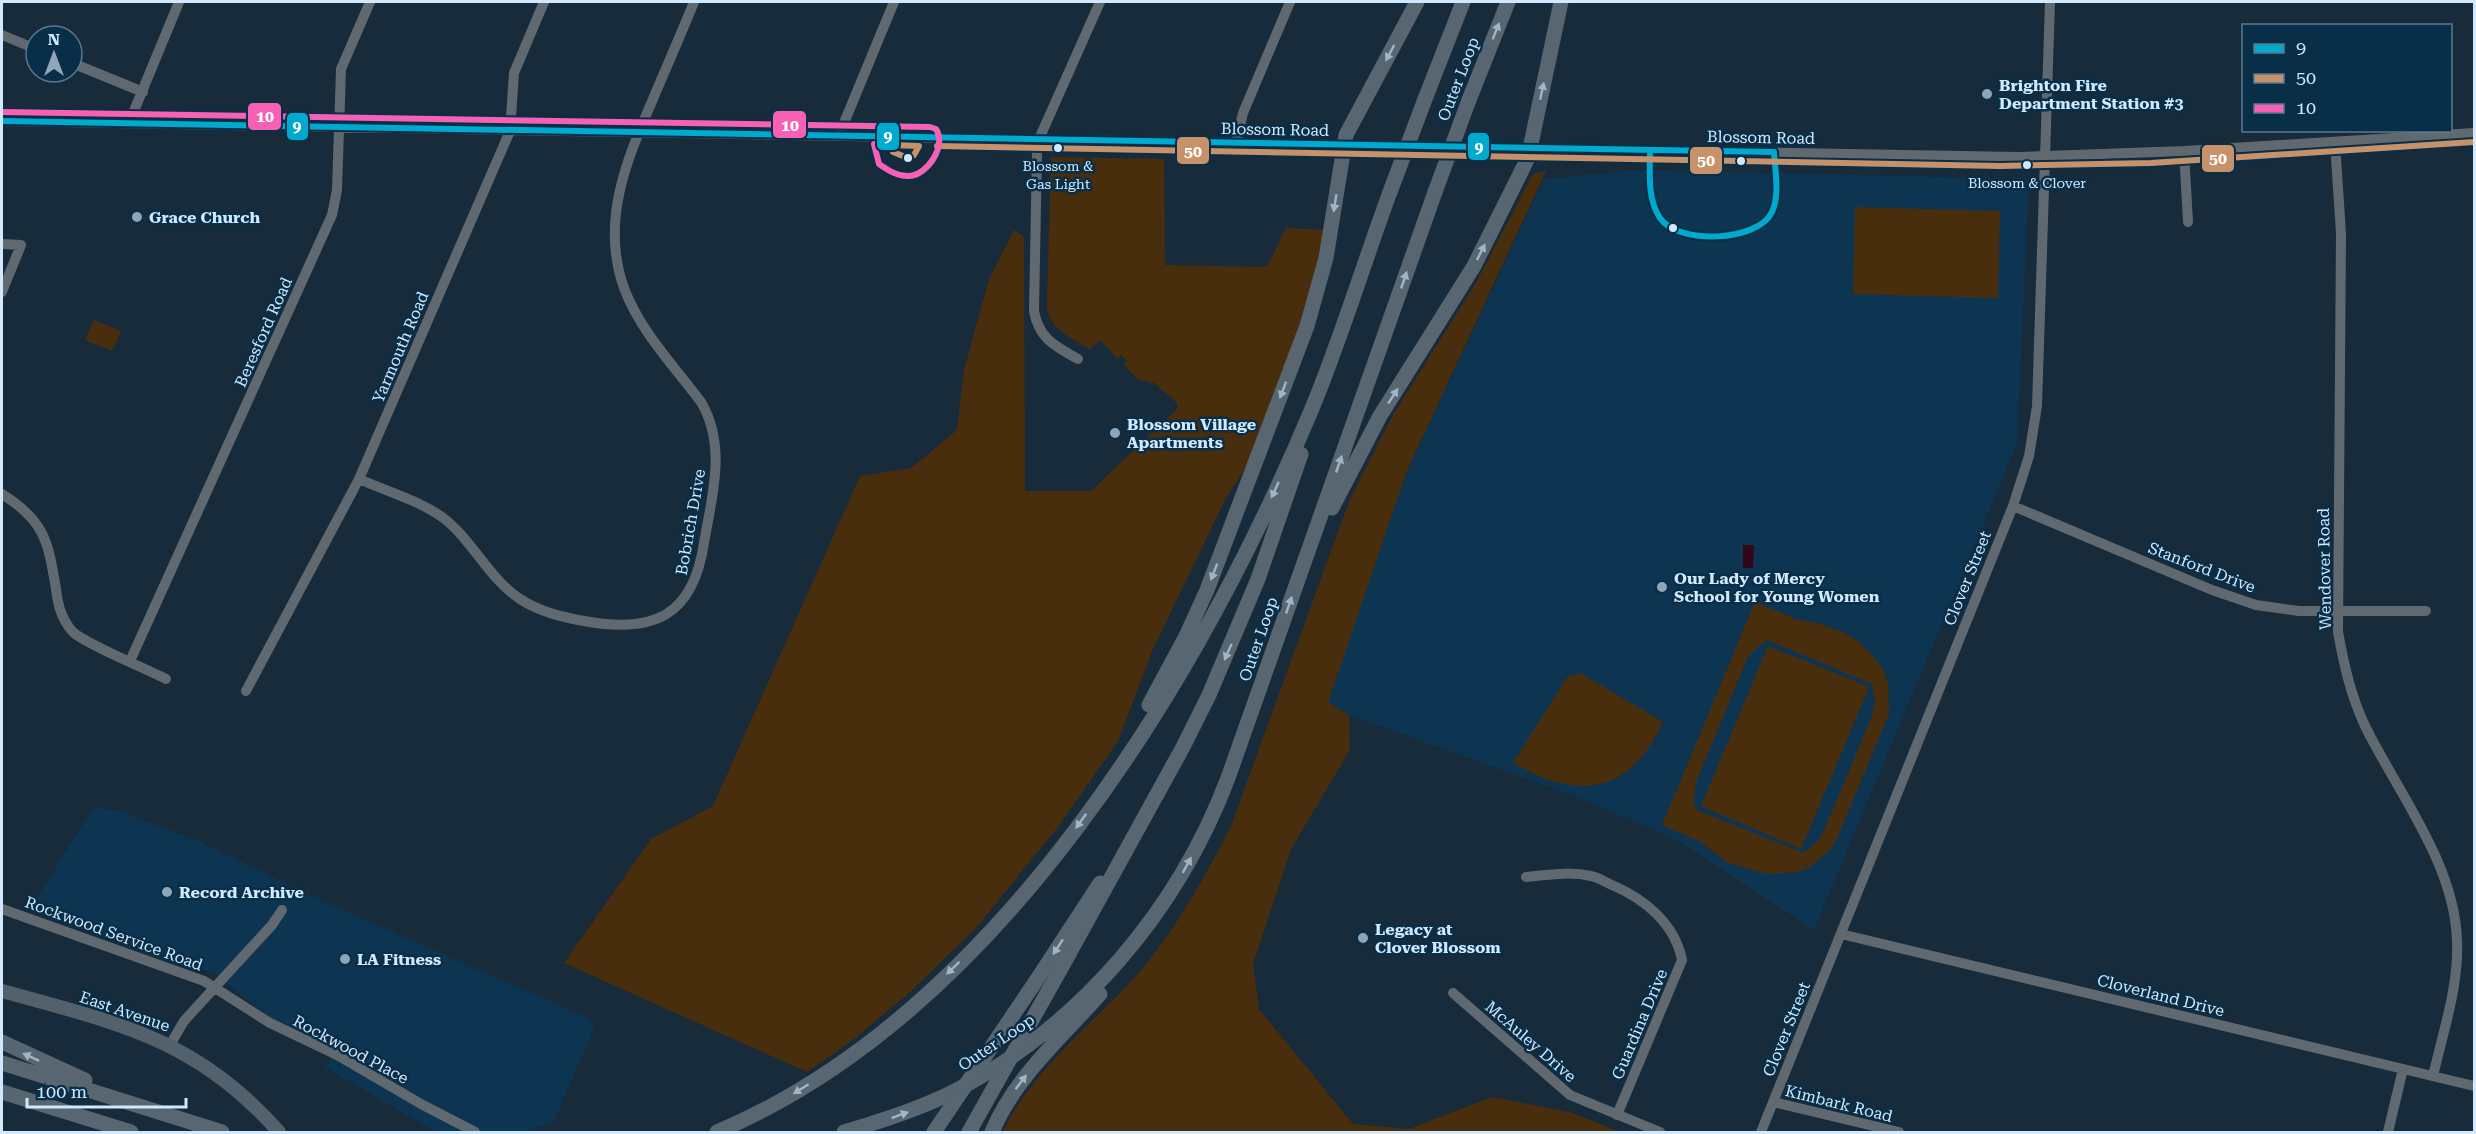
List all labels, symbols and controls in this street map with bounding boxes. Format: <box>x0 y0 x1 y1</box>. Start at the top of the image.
one-way arrow <box>1491 22 1501 40</box>
north arrow <box>24 24 84 84</box>
legend <box>2242 24 2452 132</box>
text: N <box>48 30 60 49</box>
street label: Outer Loop <box>1434 35 1483 124</box>
text: 9 <box>2296 37 2306 58</box>
one-way arrow <box>1385 44 1395 62</box>
text: 50 <box>2296 67 2316 88</box>
place label: Brighton Fire Department Station #3 <box>1999 76 2183 113</box>
one-way arrow <box>1538 81 1547 100</box>
marker: Brighton Fire Department Station #3 <box>1980 87 1994 101</box>
text: 10 <box>2296 97 2316 118</box>
line badge: 10 <box>247 102 282 131</box>
text: 10 <box>256 107 274 126</box>
line badge: 10 <box>772 110 807 139</box>
line badge: 9 <box>286 112 309 141</box>
text: 10 <box>781 116 799 135</box>
text: 9 <box>293 117 302 136</box>
street label: Blossom Road <box>1221 119 1329 140</box>
line badge: 9 <box>876 122 900 151</box>
text: 9 <box>884 127 893 146</box>
street label: Blossom Road <box>1707 127 1815 148</box>
line badge: 9 <box>1467 132 1490 161</box>
line badge: 50 <box>1176 136 1210 165</box>
text: 9 <box>1475 138 1484 157</box>
marker: Blossom & Gas Light <box>1052 142 1064 154</box>
text: 50 <box>1184 142 1202 161</box>
line badge: 50 <box>2201 144 2235 173</box>
line badge: 50 <box>1689 146 1723 175</box>
text: 50 <box>2209 149 2227 168</box>
text: 50 <box>1697 151 1715 170</box>
unlabelled marker <box>902 152 914 164</box>
unlabelled marker <box>1735 155 1747 167</box>
place label: Blossom & Gas Light <box>1023 158 1093 192</box>
marker: Blossom & Clover <box>2021 159 2033 171</box>
place label: Blossom & Clover <box>1968 175 2086 191</box>
one-way arrow <box>1331 193 1340 212</box>
place label: Grace Church <box>149 208 260 227</box>
marker: Grace Church <box>130 210 144 224</box>
unlabelled marker <box>1667 222 1679 234</box>
one-way arrow <box>1476 244 1485 261</box>
one-way arrow <box>1399 271 1409 289</box>
street label: Beresford Road <box>231 274 296 390</box>
street label: Yarmouth Road <box>368 289 432 406</box>
one-way arrow <box>1278 381 1287 399</box>
one-way arrow <box>1387 388 1398 404</box>
place label: Blossom Village Apartments <box>1127 415 1256 452</box>
marker: Blossom Village Apartments <box>1108 426 1122 440</box>
one-way arrow <box>1334 455 1344 473</box>
street label: Bobrich Drive <box>672 467 709 577</box>
one-way arrow <box>1271 482 1280 499</box>
street label: Wendover Road <box>2314 508 2335 630</box>
street label: Clover Street <box>1940 528 1995 628</box>
street label: Stanford Drive <box>2146 538 2258 597</box>
one-way arrow <box>1209 564 1219 582</box>
place label: Our Lady of Mercy School for Young Women <box>1674 569 1880 606</box>
marker: Our Lady of Mercy School for Young Women <box>1655 580 1669 594</box>
street label: Outer Loop <box>1235 594 1282 684</box>
one-way arrow <box>1284 596 1294 614</box>
one-way arrow <box>1223 643 1232 661</box>
one-way arrow <box>1076 813 1088 828</box>
one-way arrow <box>1182 857 1193 873</box>
place label: Record Archive <box>179 883 304 902</box>
marker: Record Archive <box>160 885 174 899</box>
street label: Rockwood Service Road <box>22 892 205 975</box>
place label: Legacy at Clover Blossom <box>1375 920 1501 957</box>
marker: Legacy at Clover Blossom <box>1356 931 1370 945</box>
one-way arrow <box>1053 939 1064 955</box>
place label: LA Fitness <box>357 950 441 969</box>
marker: LA Fitness <box>338 952 352 966</box>
one-way arrow <box>947 960 961 974</box>
street label: Guardina Drive <box>1608 966 1671 1082</box>
street label: Cloverland Drive <box>2095 971 2227 1021</box>
street label: Clover Street <box>1759 979 1814 1079</box>
street label: East Avenue <box>77 987 173 1036</box>
street label: McAuley Drive <box>1481 997 1580 1086</box>
street label: Outer Loop <box>954 1010 1038 1075</box>
street label: Rockwood Place <box>290 1011 412 1088</box>
one-way arrow <box>23 1052 40 1061</box>
scale bar <box>27 1071 186 1109</box>
one-way arrow <box>1015 1075 1027 1090</box>
text: 100 m <box>36 1081 87 1102</box>
street label: Kimbark Road <box>1783 1081 1895 1126</box>
one-way arrow <box>793 1083 809 1094</box>
one-way arrow <box>891 1109 909 1119</box>

